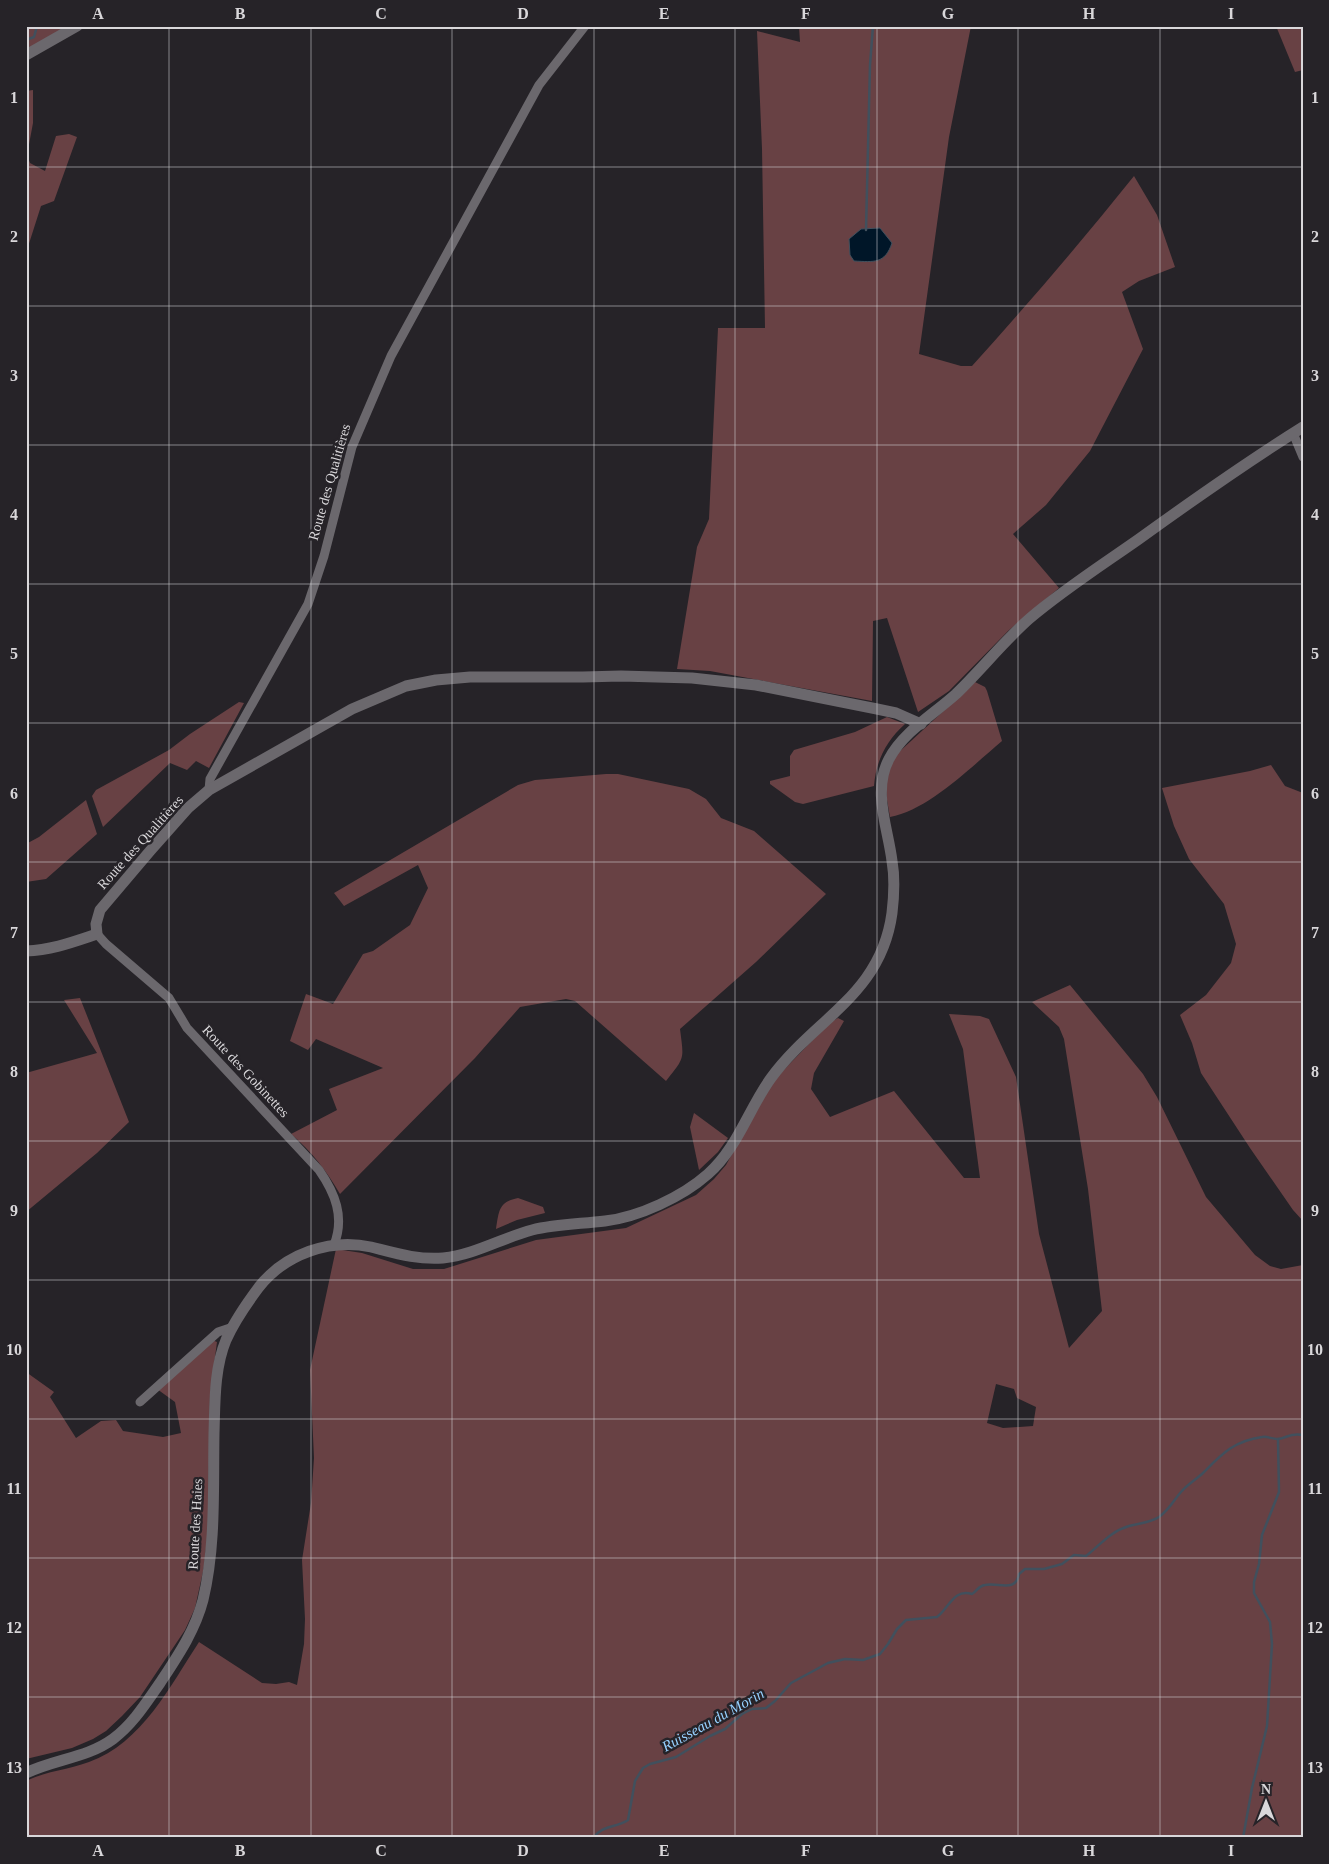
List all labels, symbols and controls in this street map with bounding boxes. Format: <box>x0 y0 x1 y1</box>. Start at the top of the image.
text: A <box>92 5 104 22</box>
text: B <box>235 5 246 22</box>
text: C <box>375 5 387 22</box>
text: D <box>517 5 529 22</box>
text: E <box>659 5 669 22</box>
text: F <box>801 5 811 22</box>
text: G <box>942 5 955 22</box>
text: H <box>1083 5 1096 22</box>
text: I <box>1228 5 1234 22</box>
text: 1 <box>10 89 18 106</box>
text: 1 <box>1311 89 1319 106</box>
text: 2 <box>10 228 18 245</box>
text: 2 <box>1311 228 1319 245</box>
text: 3 <box>10 367 18 384</box>
text: 3 <box>1311 367 1319 384</box>
street label: Route des Qualitières <box>306 422 353 542</box>
text: 4 <box>10 506 18 523</box>
text: 4 <box>1311 506 1319 523</box>
text: 5 <box>10 645 18 662</box>
text: 5 <box>1311 645 1319 662</box>
text: 6 <box>10 785 18 802</box>
text: 6 <box>1311 785 1319 802</box>
street label: Route des Qualitières <box>94 793 186 892</box>
text: 7 <box>10 924 18 941</box>
text: 7 <box>1311 924 1319 941</box>
street label: Route des Gobinettes <box>199 1022 292 1120</box>
text: 8 <box>10 1063 18 1080</box>
text: 8 <box>1311 1063 1319 1080</box>
text: 9 <box>10 1202 18 1219</box>
text: 9 <box>1311 1202 1319 1219</box>
text: 10 <box>6 1341 22 1358</box>
text: 10 <box>1307 1341 1323 1358</box>
street label: Route des Haies <box>186 1478 205 1570</box>
text: 11 <box>6 1480 22 1497</box>
text: 11 <box>1307 1480 1323 1497</box>
text: 12 <box>6 1619 22 1636</box>
text: 12 <box>1307 1619 1323 1636</box>
water label: Ruisseau du Morin <box>658 1685 767 1755</box>
text: 13 <box>6 1759 22 1776</box>
text: 13 <box>1307 1759 1323 1776</box>
north arrow <box>1242 1776 1292 1826</box>
text: N <box>1261 1782 1271 1797</box>
text: A <box>92 1842 104 1859</box>
text: B <box>235 1842 246 1859</box>
text: C <box>375 1842 387 1859</box>
text: D <box>517 1842 529 1859</box>
text: E <box>659 1842 669 1859</box>
text: F <box>801 1842 811 1859</box>
text: G <box>942 1842 955 1859</box>
text: H <box>1083 1842 1096 1859</box>
text: I <box>1228 1842 1234 1859</box>

